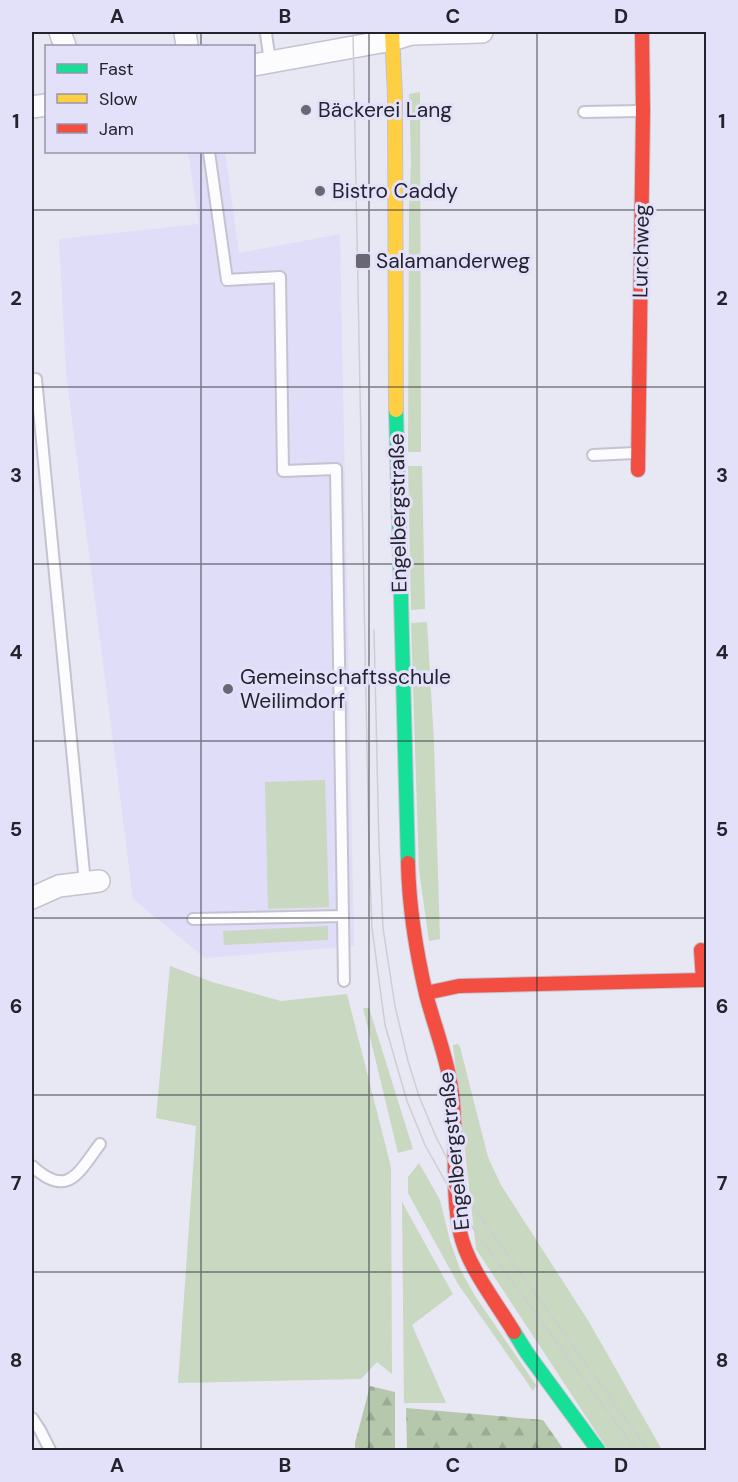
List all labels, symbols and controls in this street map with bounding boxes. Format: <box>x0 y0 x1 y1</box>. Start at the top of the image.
text: A <box>110 3 124 29</box>
text: B <box>279 3 291 29</box>
text: C <box>446 3 460 29</box>
text: D <box>614 3 628 29</box>
legend <box>45 45 255 153</box>
text: Fast <box>99 57 134 81</box>
text: Slow <box>99 87 138 111</box>
place label: Bäckerei Lang <box>318 96 452 124</box>
marker: Bäckerei Lang <box>299 103 313 117</box>
text: 1 <box>12 108 20 134</box>
text: 1 <box>718 108 726 134</box>
text: Jam <box>99 117 134 141</box>
place label: Bistro Caddy <box>332 177 458 205</box>
marker: Bistro Caddy <box>313 184 327 198</box>
street label: Lurchweg <box>626 204 656 298</box>
place label: Salamanderweg <box>376 247 530 275</box>
marker: Salamanderweg <box>354 252 372 270</box>
text: 2 <box>10 285 22 311</box>
text: 2 <box>716 285 728 311</box>
street label: Engelbergstraße <box>383 433 413 593</box>
text: 3 <box>10 462 22 488</box>
text: 3 <box>716 462 728 488</box>
text: 4 <box>10 639 23 665</box>
text: 4 <box>716 639 729 665</box>
place label: Gemeinschaftsschule Weilimdorf <box>240 663 451 715</box>
marker: Gemeinschaftsschule Weilimdorf <box>221 682 235 696</box>
text: 5 <box>10 816 22 842</box>
text: 5 <box>716 816 728 842</box>
text: 6 <box>10 993 22 1019</box>
text: 6 <box>716 993 728 1019</box>
street label: Engelbergstraße <box>432 1070 476 1232</box>
text: 7 <box>11 1170 22 1196</box>
text: 7 <box>717 1170 728 1196</box>
text: 8 <box>10 1347 22 1373</box>
text: 8 <box>716 1347 728 1373</box>
text: A <box>110 1452 124 1478</box>
text: B <box>279 1452 291 1478</box>
text: C <box>446 1452 460 1478</box>
text: D <box>614 1452 628 1478</box>

